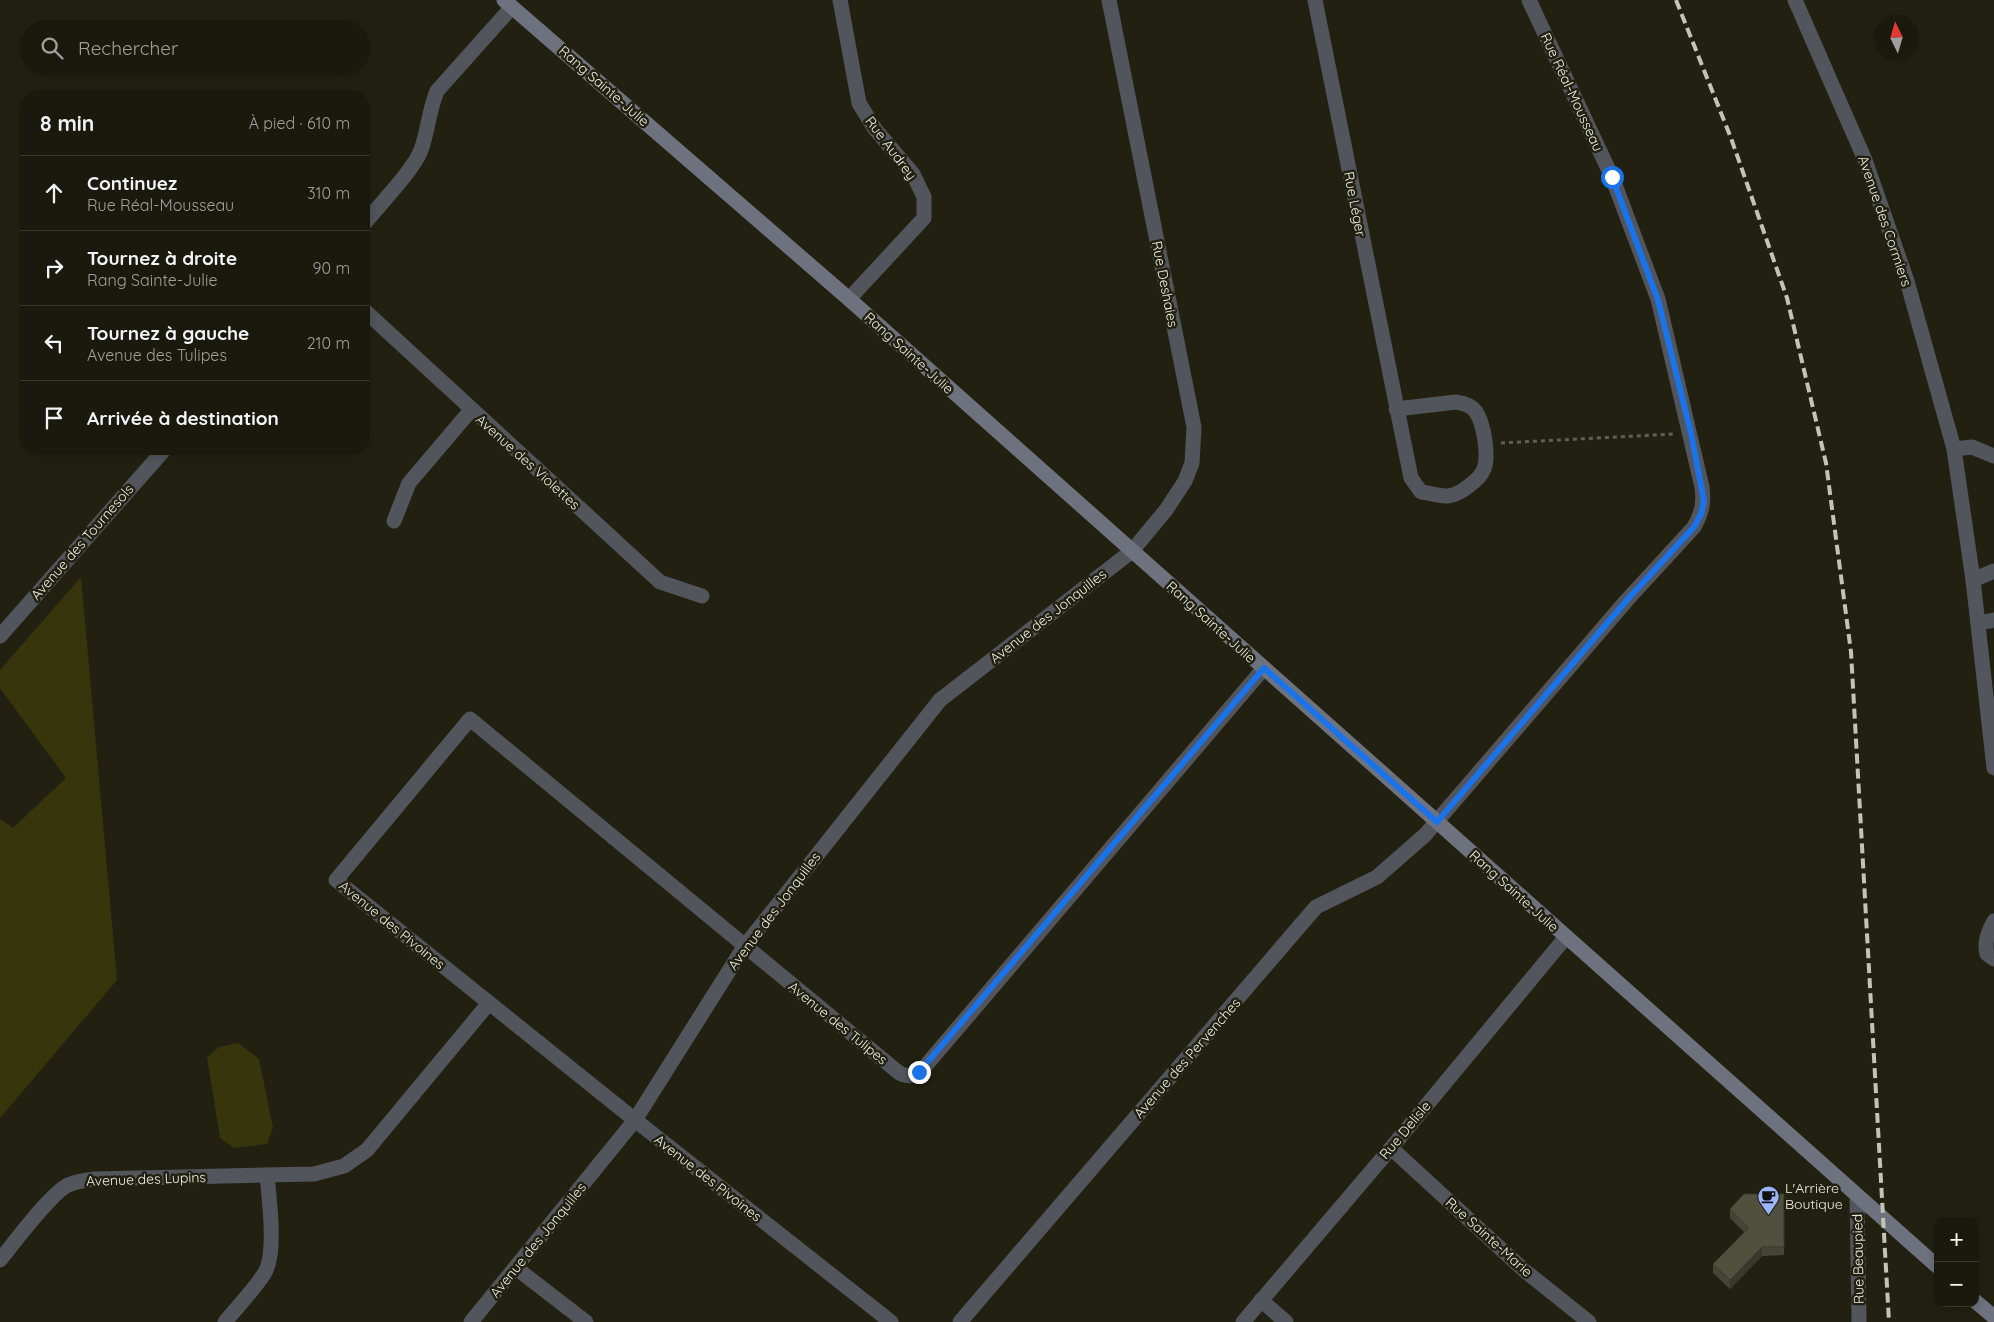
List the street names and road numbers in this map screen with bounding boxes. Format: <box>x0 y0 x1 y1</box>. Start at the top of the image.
street label: Rue Réal-Mousseau <box>1537 30 1607 154</box>
street label: Rang Sainte-Julie <box>555 42 653 130</box>
street label: Rue Audrey <box>861 113 921 183</box>
street label: Avenue des Cormiers <box>1854 153 1916 289</box>
street label: Rue Léger <box>1340 170 1370 239</box>
street label: Rue Deshaies <box>1148 239 1182 329</box>
street label: Rang Sainte-Julie <box>861 308 958 398</box>
street label: Avenue des Violettes <box>472 410 584 514</box>
street label: Avenue des Tournesols <box>27 480 137 604</box>
street label: Avenue des Jonquilles <box>986 565 1110 667</box>
street label: Rang Sainte-Julie <box>1163 577 1260 667</box>
street label: Rang Sainte-Julie <box>1466 846 1563 936</box>
street label: Avenue des Jonquilles <box>724 848 824 974</box>
street label: Avenue des Pivoines <box>335 877 449 973</box>
street label: Avenue des Tulipes <box>785 977 891 1069</box>
street label: Avenue des Pervenches <box>1130 994 1244 1122</box>
street label: Rue Delisle <box>1375 1097 1435 1163</box>
street label: Avenue des Pivoines <box>651 1131 765 1225</box>
street label: Avenue des Lupins <box>86 1168 206 1190</box>
street label: Avenue des Jonquilles <box>486 1179 590 1301</box>
street label: Rue Sainte-Marie <box>1442 1193 1536 1281</box>
street label: Rue Beaupied <box>1848 1214 1868 1304</box>

